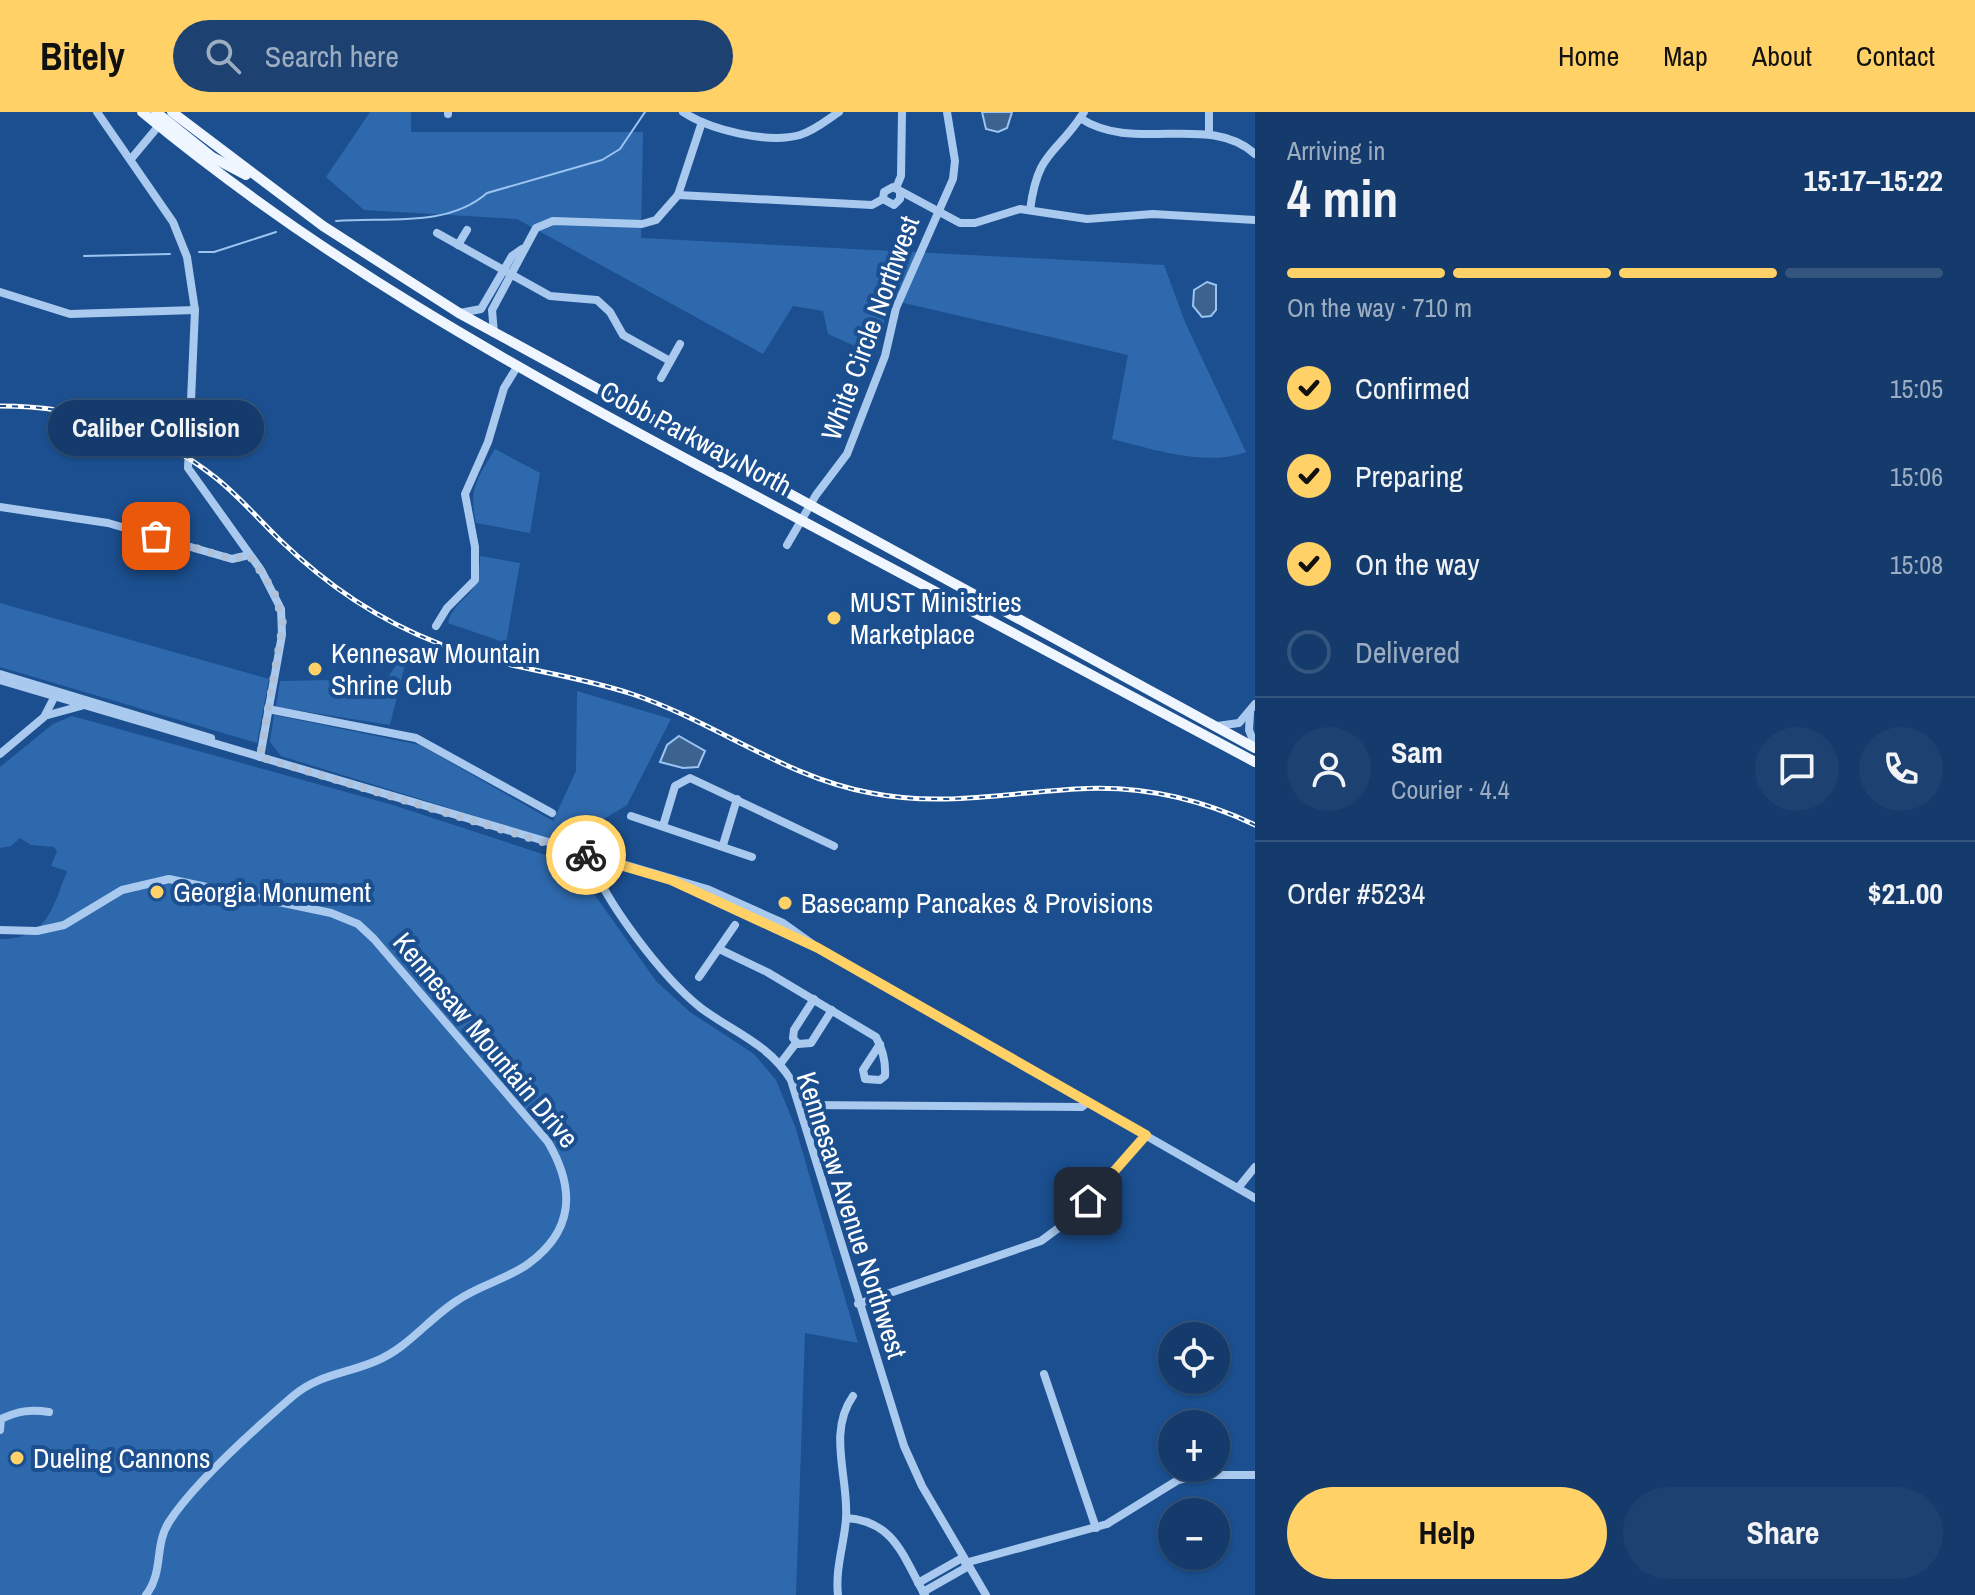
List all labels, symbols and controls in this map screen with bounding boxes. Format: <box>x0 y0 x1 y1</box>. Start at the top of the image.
search box <box>173 20 733 92</box>
text: Bitely <box>40 31 125 82</box>
icon: search <box>201 34 245 78</box>
text: Search here <box>265 36 399 76</box>
text: Home <box>1558 37 1619 75</box>
text: Map <box>1663 37 1708 75</box>
text: About <box>1752 37 1812 75</box>
text: Contact <box>1856 37 1935 75</box>
text: Arriving in <box>1287 133 1385 168</box>
text: 15:17–15:22 <box>1804 160 1943 200</box>
text: 4 min <box>1287 163 1398 233</box>
street label: White Circle Northwest <box>812 211 928 445</box>
text: On the way · 710 m <box>1287 290 1472 325</box>
icon: check <box>1287 366 1331 410</box>
text: Confirmed <box>1355 368 1470 408</box>
text: 15:05 <box>1890 371 1943 406</box>
street label: Cobb Parkway North <box>594 372 798 504</box>
callout: Caliber Collision <box>48 400 264 456</box>
text: Caliber Collision <box>72 410 240 445</box>
icon: check <box>1287 454 1331 498</box>
text: Preparing <box>1355 456 1463 496</box>
text: 15:06 <box>1890 459 1943 494</box>
pin <box>122 502 190 570</box>
icon: bag <box>134 514 178 558</box>
icon: check <box>1287 542 1331 586</box>
text: On the way <box>1355 544 1479 584</box>
text: 15:08 <box>1890 547 1943 582</box>
place label: MUST Ministries Marketplace <box>850 583 1022 653</box>
marker: MUST Ministries Marketplace <box>825 609 843 627</box>
text: Delivered <box>1355 632 1460 672</box>
place label: Kennesaw Mountain Shrine Club <box>331 634 540 704</box>
marker: Kennesaw Mountain Shrine Club <box>306 660 324 678</box>
button: person <box>1287 727 1371 811</box>
button: chat <box>1755 727 1839 811</box>
button: phone <box>1859 727 1943 811</box>
text: Sam <box>1391 732 1443 772</box>
text: Courier · 4.4 <box>1391 772 1510 807</box>
courier <box>546 815 626 895</box>
icon: bike <box>564 833 608 877</box>
place label: Georgia Monument <box>173 873 371 911</box>
text: Order #5234 <box>1287 873 1425 913</box>
text: $21.00 <box>1868 873 1943 913</box>
marker: Georgia Monument <box>148 883 166 901</box>
place label: Basecamp Pancakes & Provisions <box>801 884 1153 922</box>
marker: Basecamp Pancakes & Provisions <box>776 894 794 912</box>
street label: Kennesaw Mountain Drive <box>384 924 588 1156</box>
street label: Kennesaw Avenue Northwest <box>788 1067 916 1363</box>
pin <box>1054 1167 1122 1235</box>
icon: home <box>1066 1179 1110 1223</box>
map controls <box>1158 1322 1230 1570</box>
button: locate <box>1158 1322 1230 1394</box>
button: + <box>1158 1410 1230 1482</box>
place label: Dueling Cannons <box>33 1439 210 1477</box>
marker: Dueling Cannons <box>8 1449 26 1467</box>
button: Help <box>1287 1487 1607 1579</box>
button: Share <box>1623 1487 1943 1579</box>
button: − <box>1158 1498 1230 1570</box>

